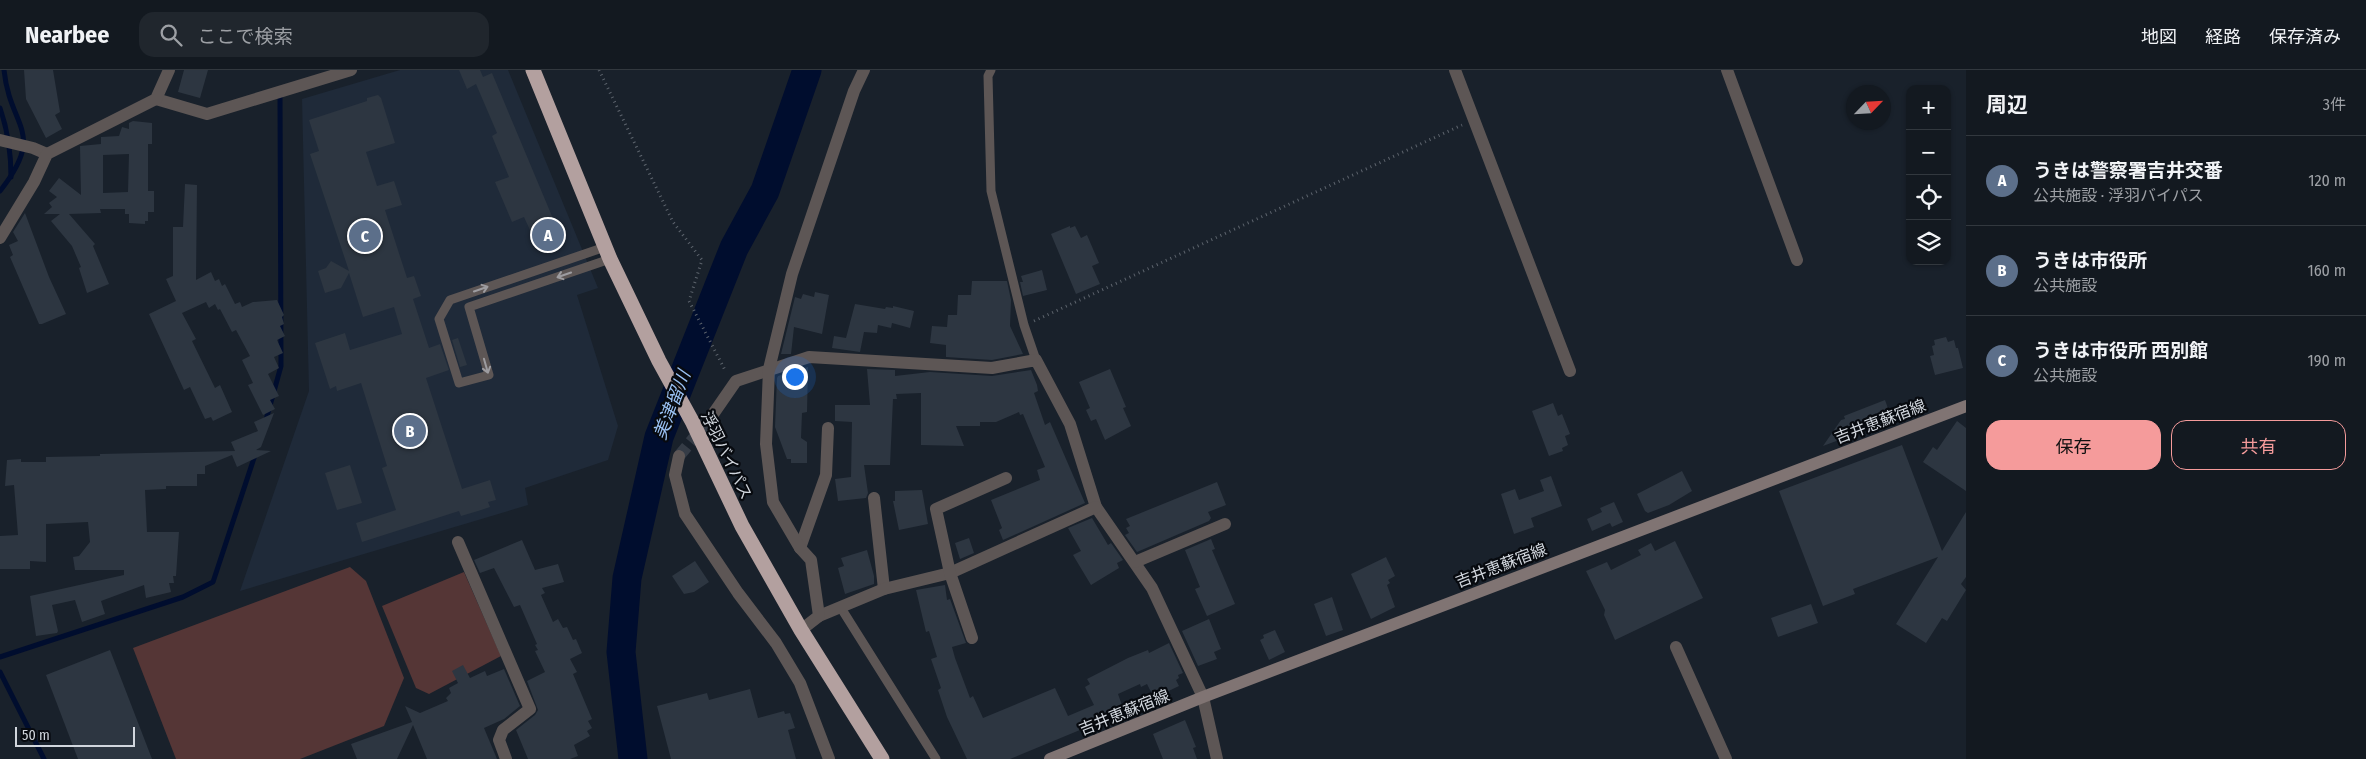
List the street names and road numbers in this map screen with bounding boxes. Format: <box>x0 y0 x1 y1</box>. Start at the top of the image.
street label: 吉井恵蘇宿線 <box>1832 395 1928 448</box>
street label: 浮羽バイパス <box>697 408 756 502</box>
street label: 吉井恵蘇宿線 <box>1453 539 1549 592</box>
street label: 吉井恵蘇宿線 <box>1076 686 1172 739</box>

